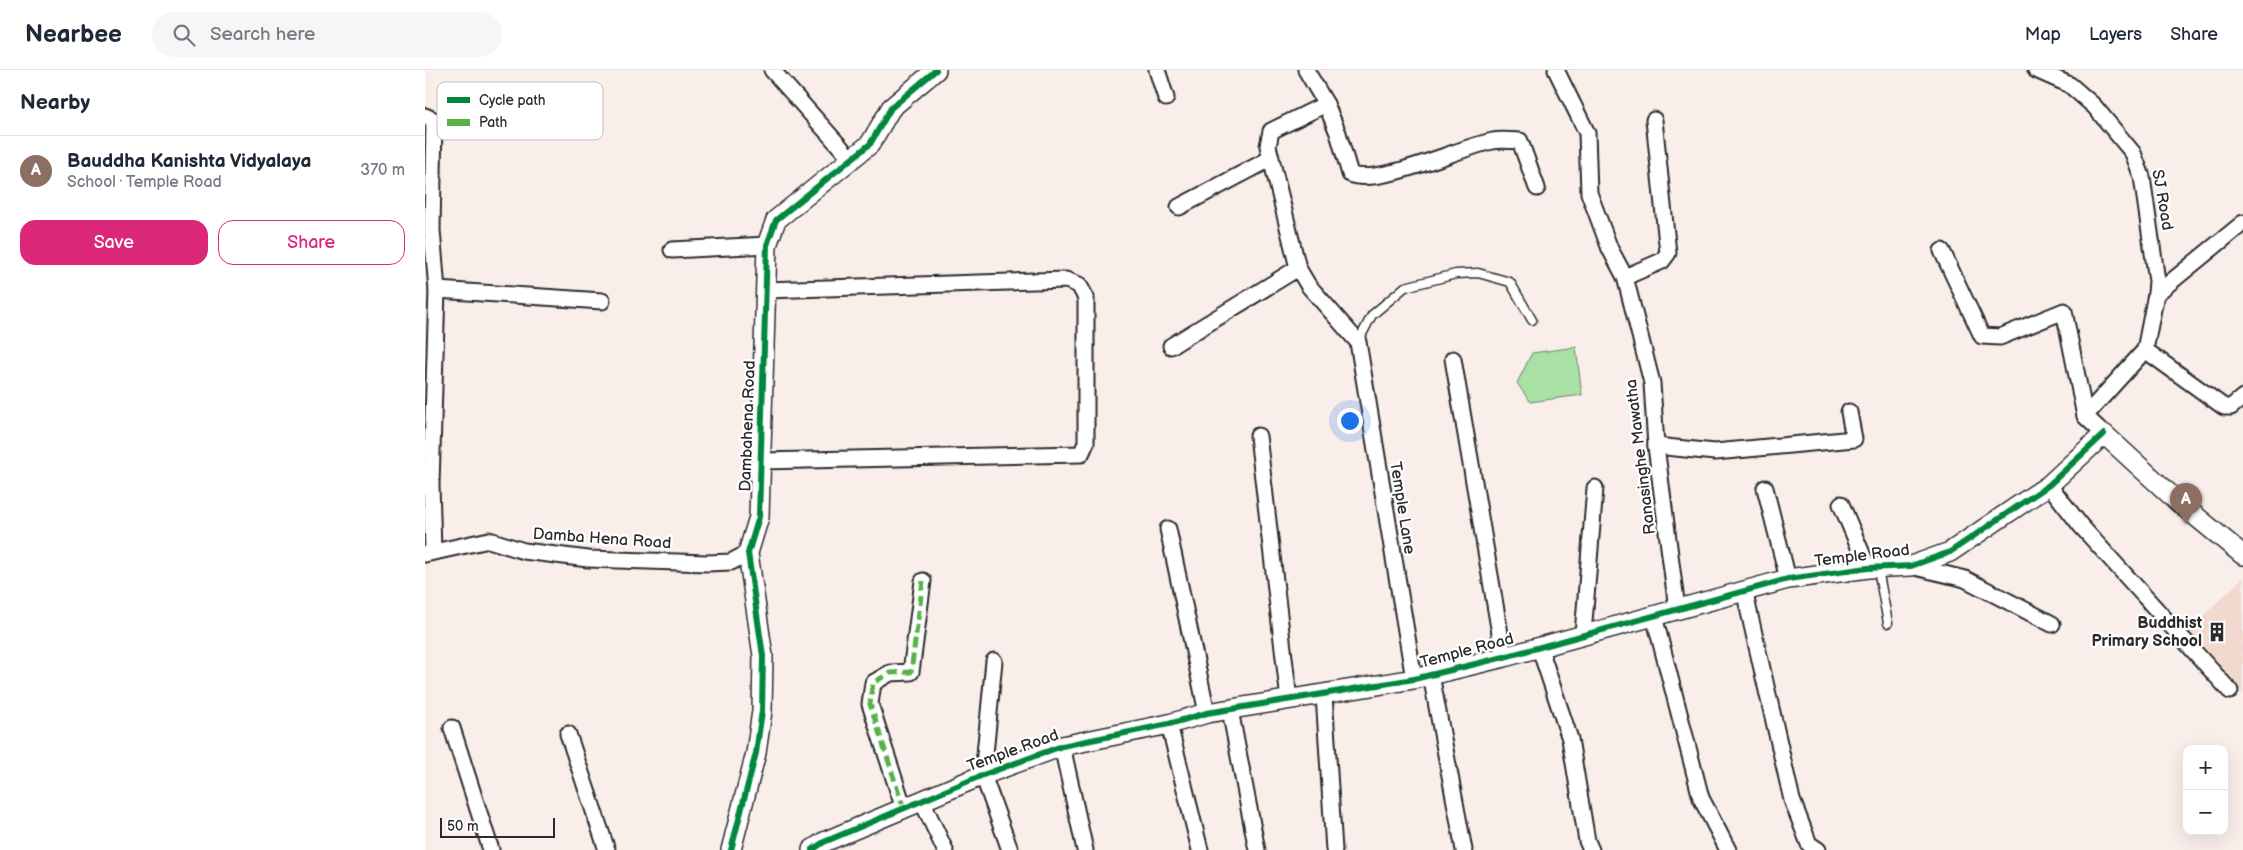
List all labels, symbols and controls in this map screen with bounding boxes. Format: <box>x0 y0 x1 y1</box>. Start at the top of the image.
search box <box>152 12 502 57</box>
text: Nearbee <box>25 20 122 49</box>
icon: search <box>170 21 198 49</box>
text: Search here <box>210 23 315 46</box>
text: Map <box>2025 24 2061 45</box>
text: Layers <box>2089 24 2142 45</box>
text: Share <box>2170 24 2218 45</box>
legend <box>437 82 603 140</box>
text: Nearby <box>20 90 90 115</box>
text: Cycle path <box>479 92 546 109</box>
text: Path <box>479 114 507 131</box>
text: Bauddha Kanishta Vidyalaya <box>67 150 311 173</box>
text: A <box>31 161 41 180</box>
text: 370 m <box>360 161 405 180</box>
street label: SJ Road <box>2147 168 2177 232</box>
text: School · Temple Road <box>67 173 222 192</box>
button: Save <box>20 220 208 265</box>
button: Share <box>218 220 405 265</box>
street label: Dambahena Road <box>736 360 760 492</box>
street label: Ranasinghe Mawatha <box>1622 378 1660 536</box>
your location <box>1337 408 1363 434</box>
street label: Temple Lane <box>1385 460 1419 556</box>
pin: A <box>2170 483 2202 524</box>
street label: Damba Hena Road <box>532 525 672 553</box>
street label: Temple Road <box>1813 541 1911 571</box>
place label: Buddhist Primary School <box>2092 614 2203 651</box>
building icon: Buddhist Primary School <box>2206 621 2228 643</box>
street label: Temple Road <box>1418 629 1516 673</box>
street label: Temple Road <box>965 726 1061 776</box>
map controls <box>2183 745 2228 835</box>
button: + <box>2183 745 2228 790</box>
button: − <box>2183 790 2228 835</box>
scale bar <box>440 815 555 838</box>
text: 50 m <box>447 818 479 835</box>

